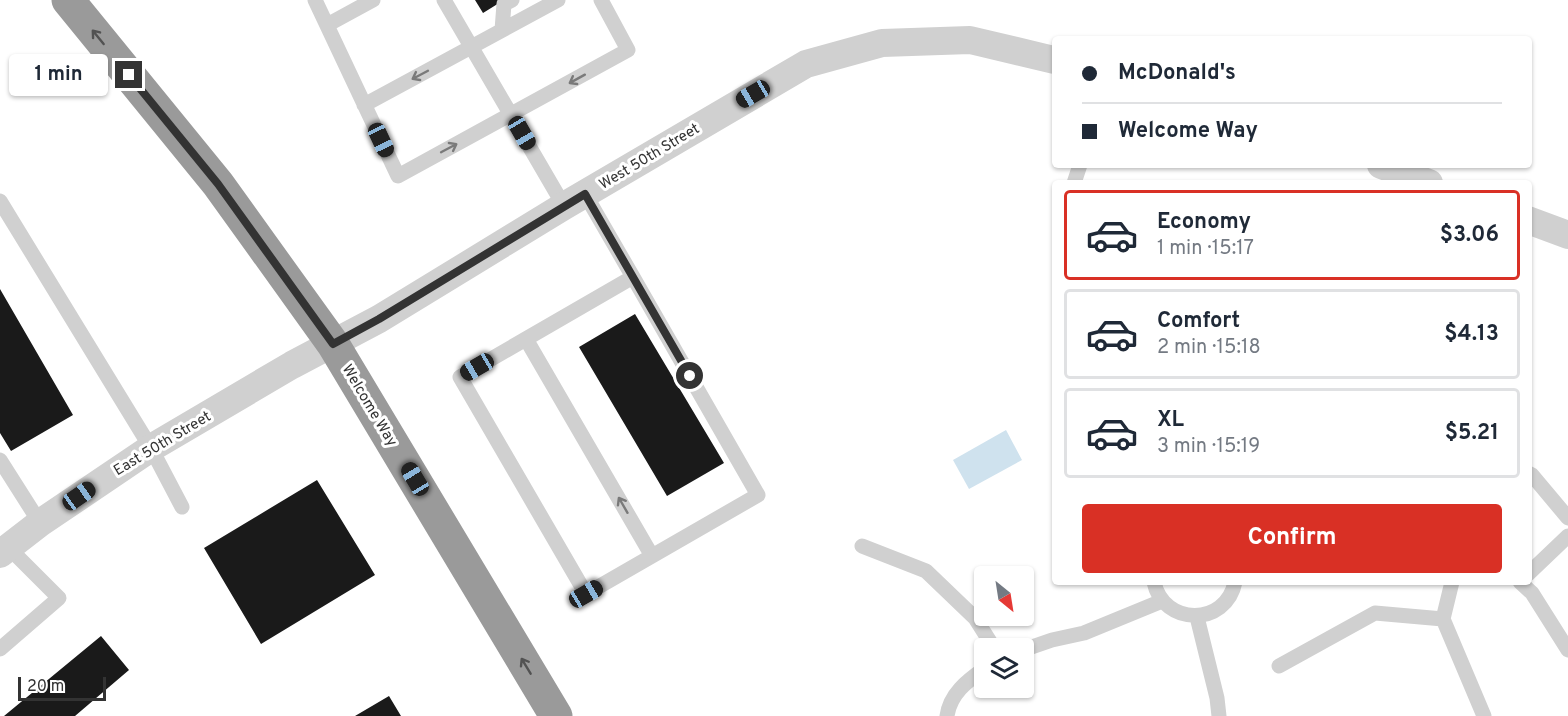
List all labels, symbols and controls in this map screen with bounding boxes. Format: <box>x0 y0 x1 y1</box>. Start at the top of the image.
one-way arrow <box>92 29 105 45</box>
callout: 1 min <box>9 54 108 96</box>
text: McDonald's <box>1118 60 1236 87</box>
route end <box>115 61 142 88</box>
text: 1 min <box>34 62 83 88</box>
one-way arrow <box>412 69 429 81</box>
one-way arrow <box>569 73 586 85</box>
car <box>733 77 773 111</box>
car <box>505 113 539 153</box>
text: Welcome Way <box>1118 118 1258 145</box>
car <box>365 120 397 160</box>
street label: West 50th Street <box>596 120 703 195</box>
one-way arrow <box>440 142 457 154</box>
icon: car <box>1085 208 1139 262</box>
text: Economy <box>1157 209 1251 236</box>
text: $3.06 <box>1440 222 1499 249</box>
text: 1 min · 15:17 <box>1157 236 1254 262</box>
icon: car <box>1085 307 1139 361</box>
text: Comfort <box>1157 308 1240 335</box>
text: $4.13 <box>1444 321 1499 348</box>
text: 2 min · 15:18 <box>1157 335 1261 361</box>
car <box>457 350 497 384</box>
street label: Welcome Way <box>337 361 401 450</box>
route start <box>676 362 703 389</box>
icon: car <box>1085 406 1139 460</box>
text: XL <box>1157 407 1184 434</box>
street label: East 50th Street <box>111 408 215 481</box>
text: $5.21 <box>1445 420 1499 447</box>
text: 3 min · 15:19 <box>1157 434 1260 460</box>
car <box>398 459 432 499</box>
car <box>59 478 99 514</box>
one-way arrow <box>617 497 629 514</box>
button: Confirm <box>1082 504 1502 573</box>
north arrow <box>974 566 1034 626</box>
map controls <box>974 566 1034 698</box>
car <box>566 577 606 611</box>
button: layers <box>974 638 1034 698</box>
one-way arrow <box>520 658 532 675</box>
scale bar <box>18 674 106 702</box>
text: 20 m <box>27 677 64 697</box>

